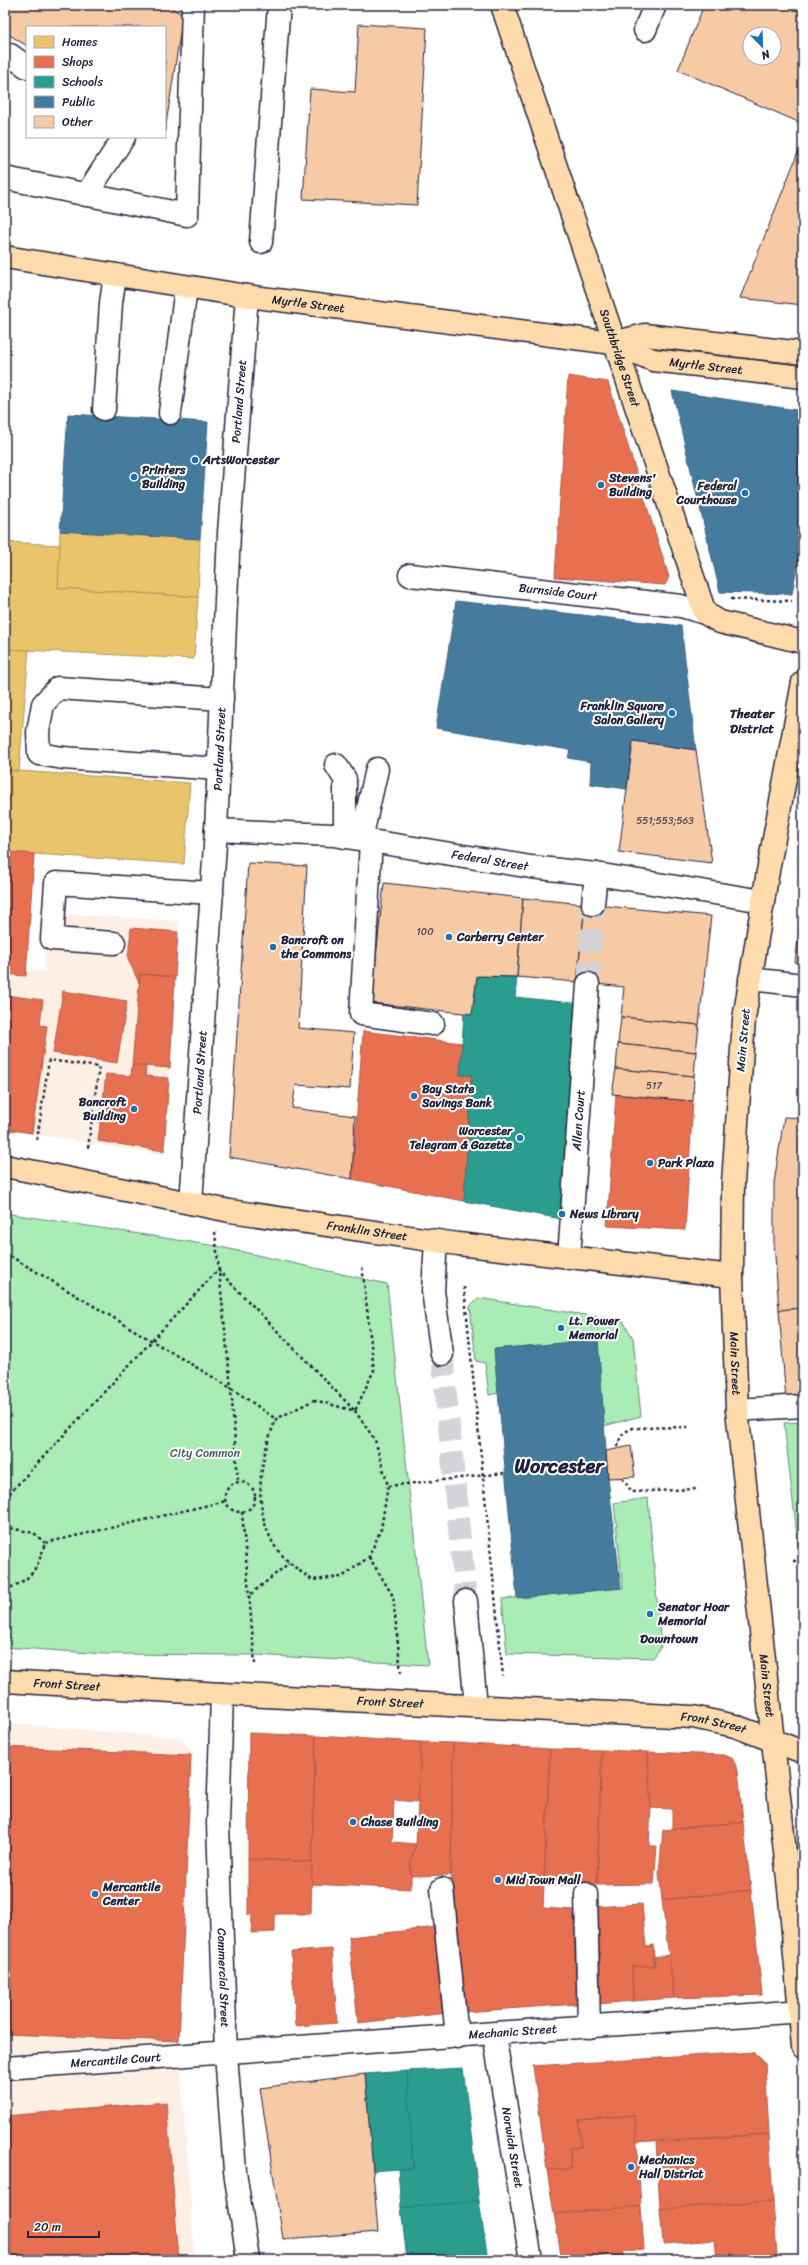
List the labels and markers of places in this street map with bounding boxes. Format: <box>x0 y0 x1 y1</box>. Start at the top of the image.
place label: ArtsWorcester <box>202 449 280 471</box>
marker: ArtsWorcester <box>190 455 200 465</box>
place label: Printers Building <box>142 459 186 495</box>
place label: Stevens' Building <box>608 467 657 503</box>
marker: Printers Building <box>129 472 139 482</box>
place label: Federal Courthouse <box>675 475 738 511</box>
marker: Stevens' Building <box>596 480 606 490</box>
marker: Federal Courthouse <box>740 488 750 498</box>
place label: Franklin Square Salon Gallery <box>579 695 665 731</box>
marker: Franklin Square Salon Gallery <box>667 708 677 718</box>
place label: Carberry Center <box>456 926 544 948</box>
place label: Bancroft on the Commons <box>281 929 352 965</box>
marker: Carberry Center <box>444 932 454 942</box>
marker: Bancroft on the Commons <box>268 942 278 952</box>
place label: Bay State Savings Bank <box>421 1078 493 1114</box>
place label: Bancroft Building <box>79 1091 127 1127</box>
marker: Bay State Savings Bank <box>409 1091 419 1101</box>
marker: Bancroft Building <box>129 1104 139 1114</box>
place label: Worcester Telegram & Gazette <box>410 1120 513 1156</box>
marker: Worcester Telegram & Gazette <box>515 1133 525 1143</box>
place label: Park Plaza <box>658 1152 715 1174</box>
marker: Park Plaza <box>645 1158 655 1168</box>
place label: News Library <box>569 1203 640 1225</box>
marker: News Library <box>557 1209 567 1219</box>
place label: Lt. Power Memorial <box>568 1310 620 1346</box>
marker: Lt. Power Memorial <box>556 1323 566 1333</box>
place label: Senator Hoar Memorial <box>657 1596 730 1632</box>
marker: Senator Hoar Memorial <box>645 1609 655 1619</box>
place label: Chase Building <box>360 1811 439 1833</box>
marker: Chase Building <box>348 1817 358 1827</box>
place label: Mid Town Mall <box>505 1869 581 1891</box>
marker: Mid Town Mall <box>493 1875 503 1885</box>
place label: Mercantile Center <box>102 1876 161 1912</box>
marker: Mercantile Center <box>90 1889 100 1899</box>
place label: Mechanics Hall District <box>638 2149 704 2185</box>
marker: Mechanics Hall District <box>626 2162 636 2172</box>

